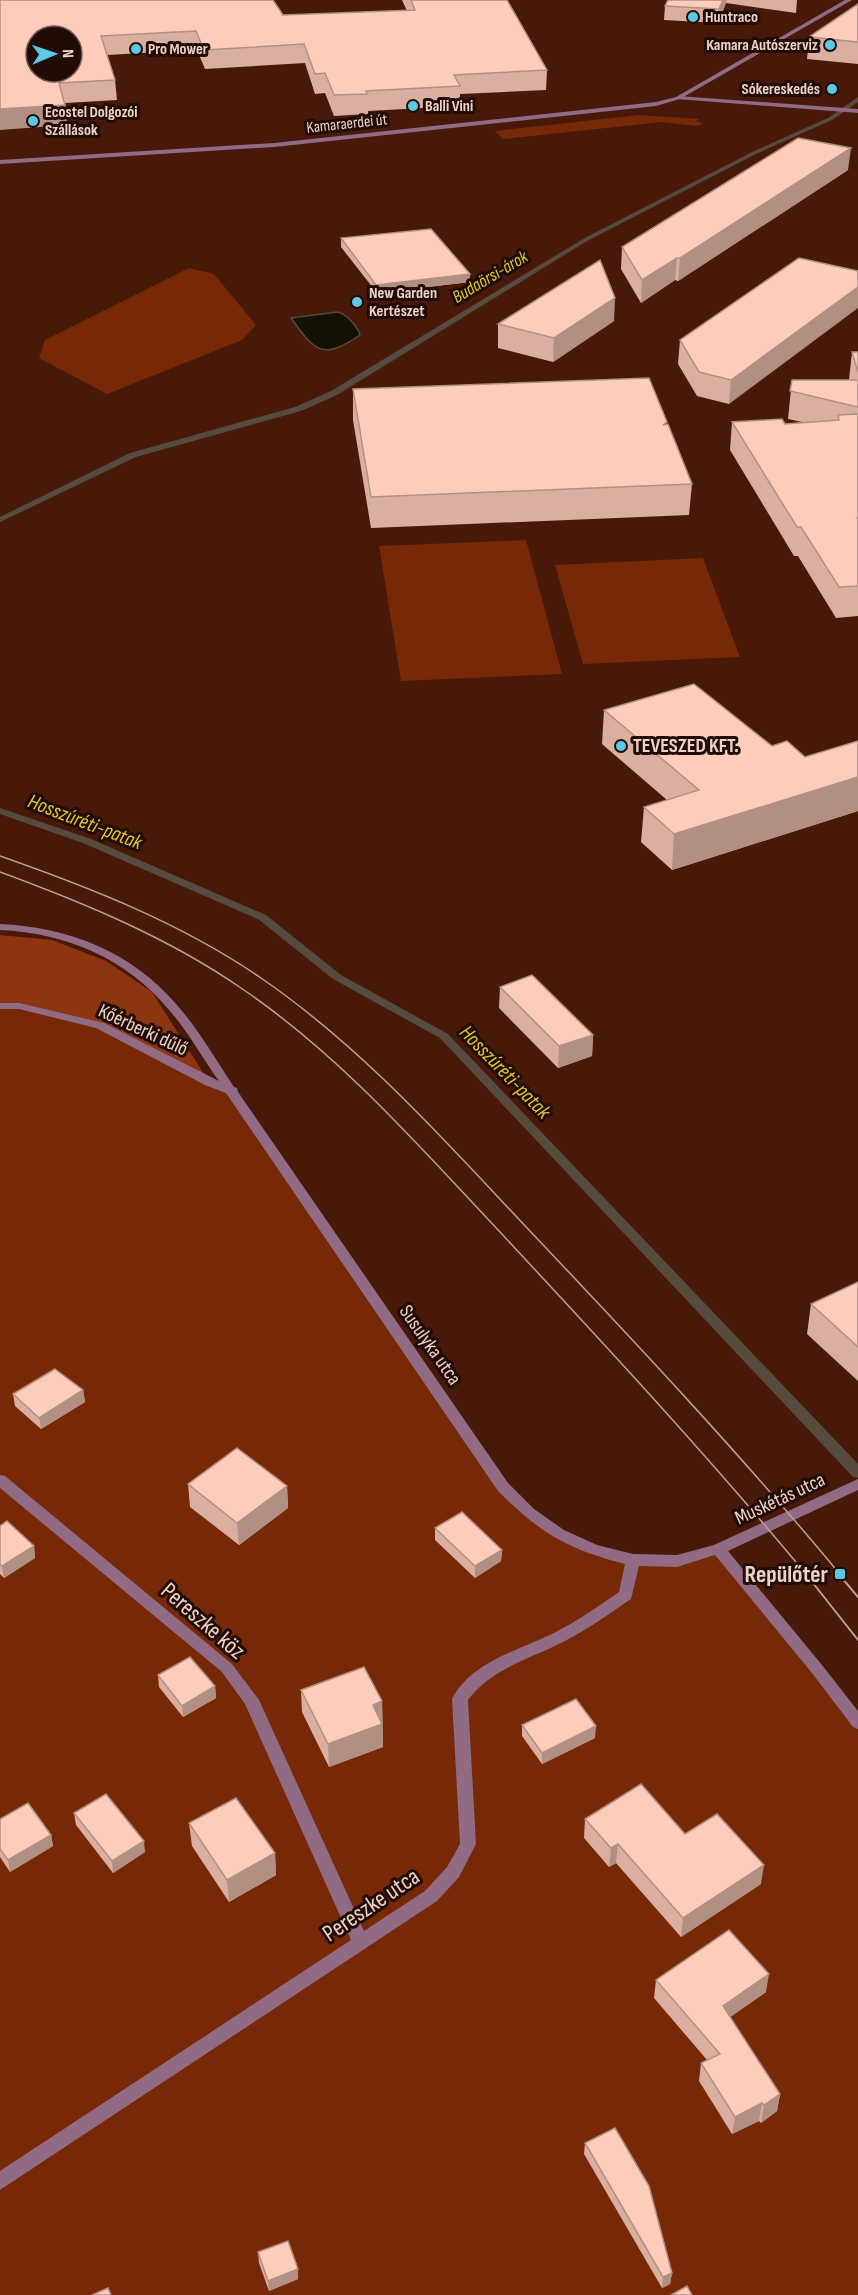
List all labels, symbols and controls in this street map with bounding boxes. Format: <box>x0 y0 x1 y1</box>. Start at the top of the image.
place label: Huntraco <box>705 8 758 27</box>
marker: Huntraco <box>686 10 700 24</box>
north arrow <box>24 24 84 84</box>
place label: Kamara Autószerviz <box>706 36 818 55</box>
marker: Kamara Autószerviz <box>823 38 837 52</box>
place label: Pro Mower <box>148 40 208 59</box>
marker: Pro Mower <box>129 42 143 56</box>
text: N <box>58 49 77 58</box>
place label: Sókereskedés <box>742 80 820 99</box>
marker: Sókereskedés <box>825 82 839 96</box>
place label: Balli Vini <box>425 97 473 116</box>
marker: Balli Vini <box>406 99 420 113</box>
place label: Ecostel Dolgozói Szállások <box>45 103 138 140</box>
street label: Kamaraerdei út <box>306 110 388 138</box>
marker: Ecostel Dolgozói Szállások <box>26 114 40 128</box>
water label: Budaörsi-árok <box>448 246 533 308</box>
place label: New Garden Kertészet <box>369 284 437 321</box>
marker: New Garden Kertészet <box>350 295 364 309</box>
place label: TEVESZED KFT. <box>633 734 739 758</box>
marker: TEVESZED KFT. <box>614 739 628 753</box>
water label: Hosszúréti-patak <box>24 789 147 856</box>
street label: Kőérberki dűlő <box>94 999 192 1061</box>
water label: Hosszúréti-patak <box>454 1020 557 1125</box>
street label: Susulyka utca <box>394 1300 466 1390</box>
street label: Muskétás utca <box>731 1468 829 1530</box>
place label: Repülőtér <box>745 1560 829 1589</box>
marker: Repülőtér <box>833 1567 847 1581</box>
street label: Pereszke köz <box>155 1577 251 1666</box>
street label: Pereszke utca <box>317 1862 425 1948</box>

